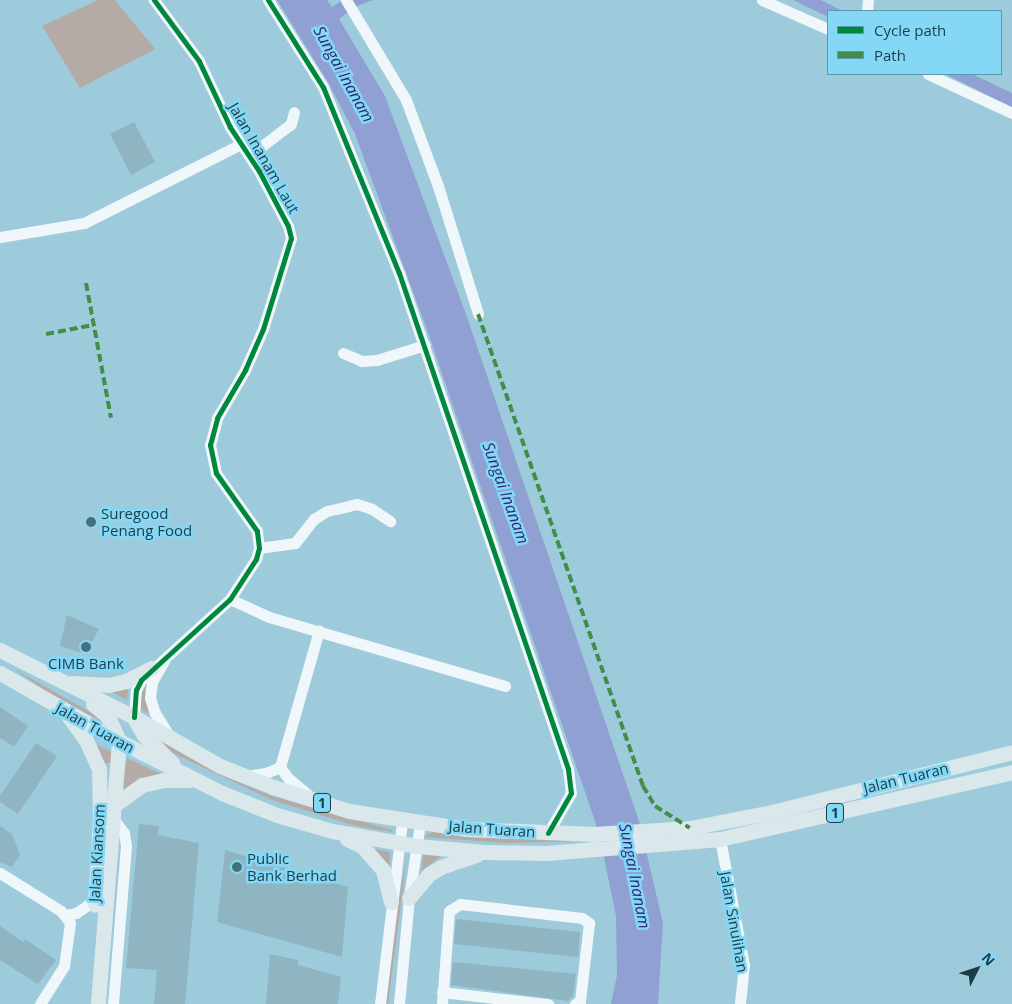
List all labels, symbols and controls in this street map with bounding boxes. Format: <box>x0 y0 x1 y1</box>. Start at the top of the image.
legend <box>827 10 1002 75</box>
text: Cycle path <box>874 20 946 40</box>
water label: Sungai Inanam <box>310 23 378 125</box>
text: Path <box>874 45 906 65</box>
street label: Jalan Inanam Laut <box>225 99 303 217</box>
water label: Sungai Inanam <box>479 440 533 546</box>
place label: Suregood Penang Food <box>101 504 192 539</box>
marker: Suregood Penang Food <box>85 516 97 528</box>
marker: CIMB Bank <box>80 641 92 653</box>
place label: CIMB Bank <box>48 655 124 673</box>
street label: Jalan Tuaran <box>53 699 137 757</box>
street label: Jalan Tuaran <box>862 759 950 797</box>
road number: 1 <box>312 791 332 814</box>
road number: 1 <box>825 801 845 824</box>
street label: Jalan Kiansom <box>85 804 109 902</box>
street label: Jalan Tuaran <box>448 817 536 841</box>
water label: Sungai Inanam <box>615 822 655 930</box>
place label: Public Bank Berhad <box>247 849 337 884</box>
marker: Public Bank Berhad <box>231 861 243 873</box>
street label: Jalan Sinulihan <box>716 870 752 974</box>
north arrow <box>952 944 1002 994</box>
text: N <box>978 948 1000 969</box>

